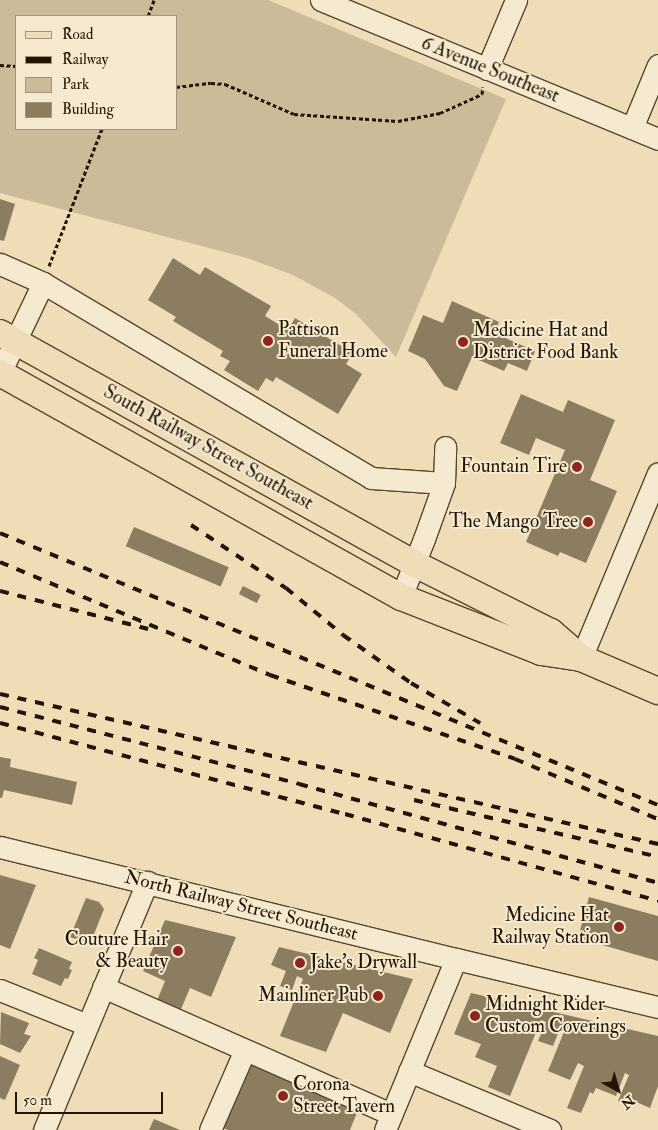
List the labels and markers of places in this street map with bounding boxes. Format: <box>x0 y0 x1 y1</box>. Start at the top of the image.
place label: Pattison Funeral Home <box>278 319 388 363</box>
place label: Medicine Hat and District Food Bank <box>473 320 618 364</box>
marker: Pattison Funeral Home <box>262 335 274 347</box>
marker: Medicine Hat and District Food Bank <box>457 336 469 348</box>
place label: Fountain Tire <box>460 456 567 478</box>
marker: Fountain Tire <box>571 461 583 473</box>
place label: The Mango Tree <box>449 511 578 533</box>
marker: The Mango Tree <box>582 516 594 528</box>
place label: Medicine Hat Railway Station <box>492 905 609 949</box>
marker: Medicine Hat Railway Station <box>613 921 625 933</box>
place label: Couture Hair & Beauty <box>65 929 168 973</box>
marker: Couture Hair & Beauty <box>172 945 184 957</box>
place label: Jake's Drywall <box>310 952 417 974</box>
marker: Jake's Drywall <box>294 957 306 969</box>
place label: Mainliner Pub <box>258 985 368 1007</box>
marker: Mainliner Pub <box>372 990 384 1002</box>
place label: Midnight Rider Custom Coverings <box>485 994 626 1038</box>
marker: Midnight Rider Custom Coverings <box>469 1010 481 1022</box>
place label: Corona Street Tavern <box>293 1074 395 1118</box>
marker: Corona Street Tavern <box>277 1090 289 1102</box>

